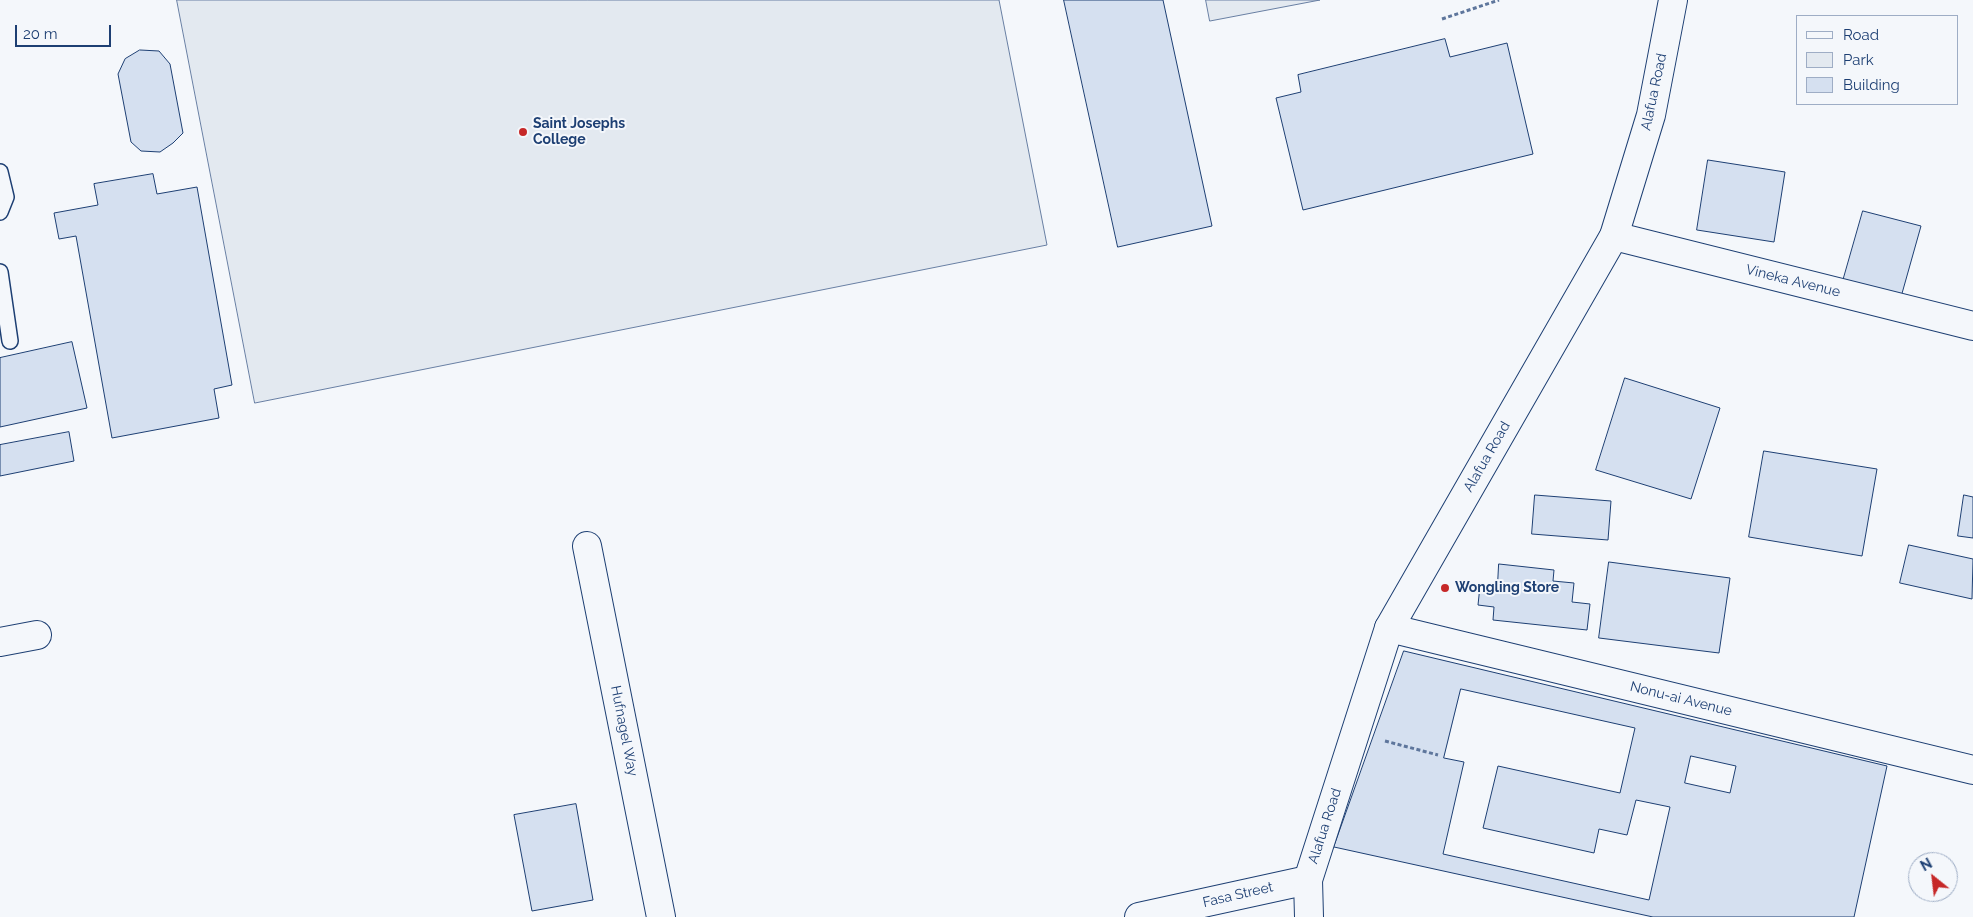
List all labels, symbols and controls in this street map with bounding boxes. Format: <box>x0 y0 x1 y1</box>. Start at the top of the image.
scale bar <box>18 15 114 47</box>
legend <box>1796 15 1958 105</box>
text: 20 m <box>23 25 58 43</box>
text: Road <box>1843 26 1879 44</box>
text: Park <box>1843 51 1874 69</box>
street label: Alafua Road <box>1638 52 1670 132</box>
text: Building <box>1843 76 1900 94</box>
place label: Saint Josephs College <box>533 116 625 148</box>
marker: Saint Josephs College <box>517 126 529 138</box>
street label: Vineka Avenue <box>1744 261 1842 301</box>
street label: Alafua Road <box>1460 419 1514 495</box>
place label: Wongling Store <box>1455 580 1559 596</box>
marker: Wongling Store <box>1439 582 1451 594</box>
street label: Nonu-ai Avenue <box>1628 678 1734 720</box>
street label: Hufnagel Way <box>607 684 641 778</box>
street label: Alafua Road <box>1305 786 1345 866</box>
north arrow <box>1908 852 1958 902</box>
text: N <box>1918 855 1935 874</box>
street label: Fasa Street <box>1201 879 1275 911</box>

